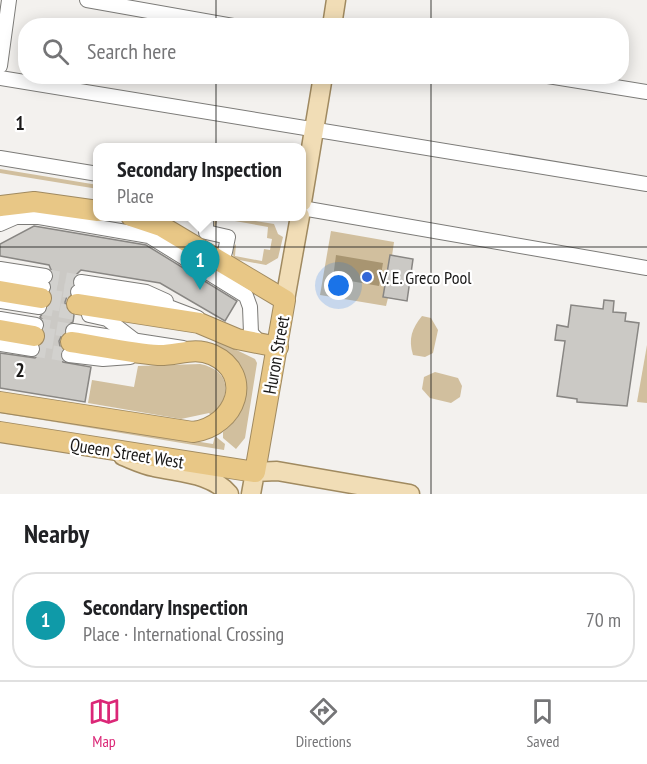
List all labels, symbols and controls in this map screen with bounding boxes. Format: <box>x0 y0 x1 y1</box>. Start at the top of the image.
search box <box>18 18 629 84</box>
icon: search <box>39 35 72 68</box>
text: Search here <box>87 37 176 65</box>
text: 1 <box>15 110 25 136</box>
popup <box>93 143 306 221</box>
text: Secondary Inspection <box>117 155 282 183</box>
text: Place <box>117 183 154 209</box>
pin: 1 <box>180 240 220 290</box>
place label: V. E. Greco Pool <box>378 266 472 289</box>
marker: V. E. Greco Pool <box>360 270 374 284</box>
your location <box>324 271 353 300</box>
street label: Huron Street <box>258 314 294 396</box>
text: 2 <box>15 357 25 383</box>
street label: Queen Street West <box>68 433 186 473</box>
text: Nearby <box>24 517 89 550</box>
text: Secondary Inspection <box>83 593 248 621</box>
text: 1 <box>41 607 50 633</box>
text: 70 m <box>586 607 621 633</box>
text: Place · International Crossing <box>83 621 284 647</box>
tab: Map <box>88 695 121 751</box>
tab: Directions <box>296 695 351 751</box>
tab: Saved <box>526 695 559 751</box>

